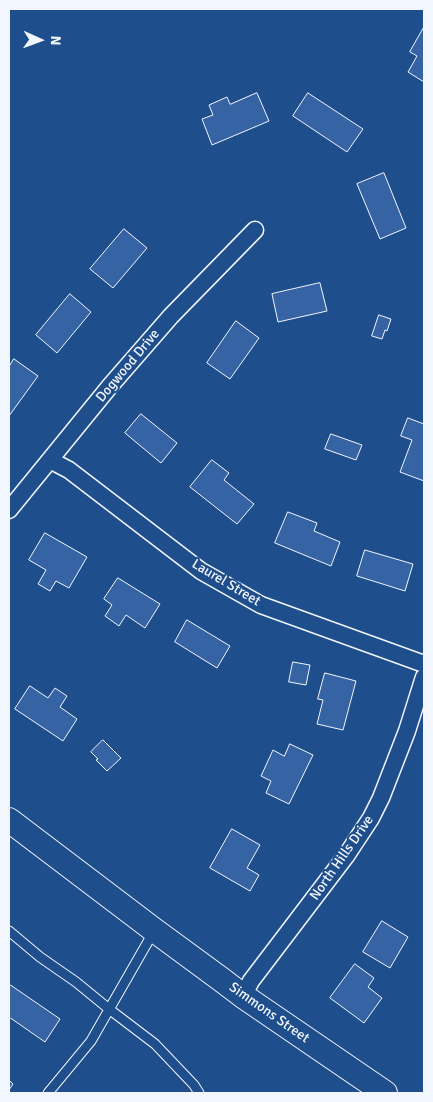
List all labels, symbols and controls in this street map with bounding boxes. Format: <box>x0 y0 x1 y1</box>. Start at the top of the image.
north arrow <box>15 15 65 65</box>
text: N <box>47 35 64 46</box>
street label: Dogwood Drive <box>93 326 163 406</box>
street label: Laurel Street <box>188 556 264 610</box>
street label: North Hills Drive <box>307 812 377 904</box>
street label: Simmons Street <box>225 979 313 1047</box>

